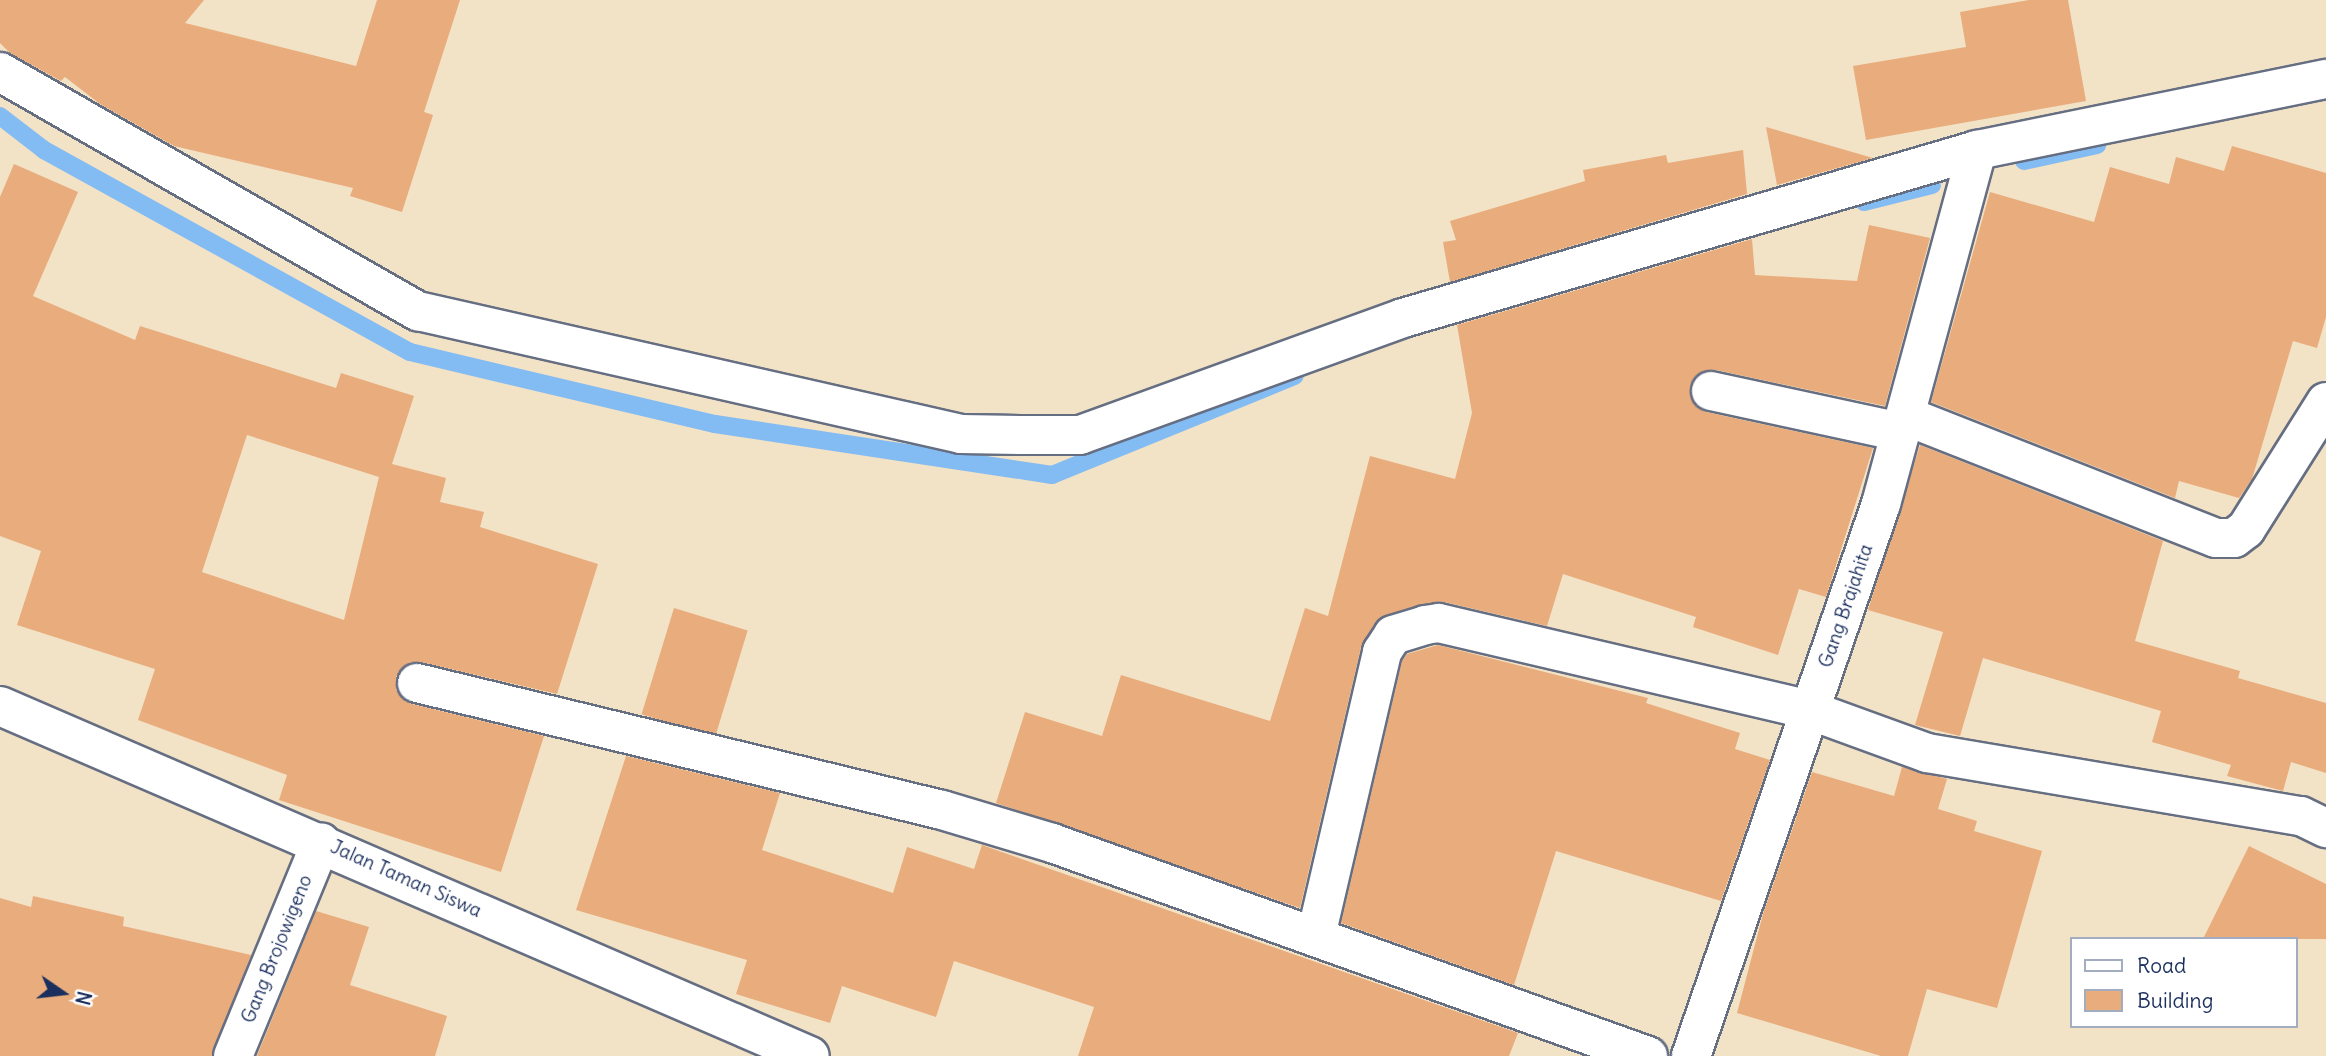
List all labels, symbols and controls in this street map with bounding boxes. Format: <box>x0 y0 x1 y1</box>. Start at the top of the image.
street label: Gang Brajahita <box>1814 541 1878 671</box>
street label: Jalan Taman Siswa <box>327 835 485 923</box>
street label: Gang Brojowigeno <box>237 871 317 1027</box>
legend <box>2070 937 2298 1028</box>
text: Road <box>2137 952 2186 979</box>
north arrow <box>28 958 98 1028</box>
text: Building <box>2137 987 2213 1014</box>
text: N <box>70 989 97 1007</box>

